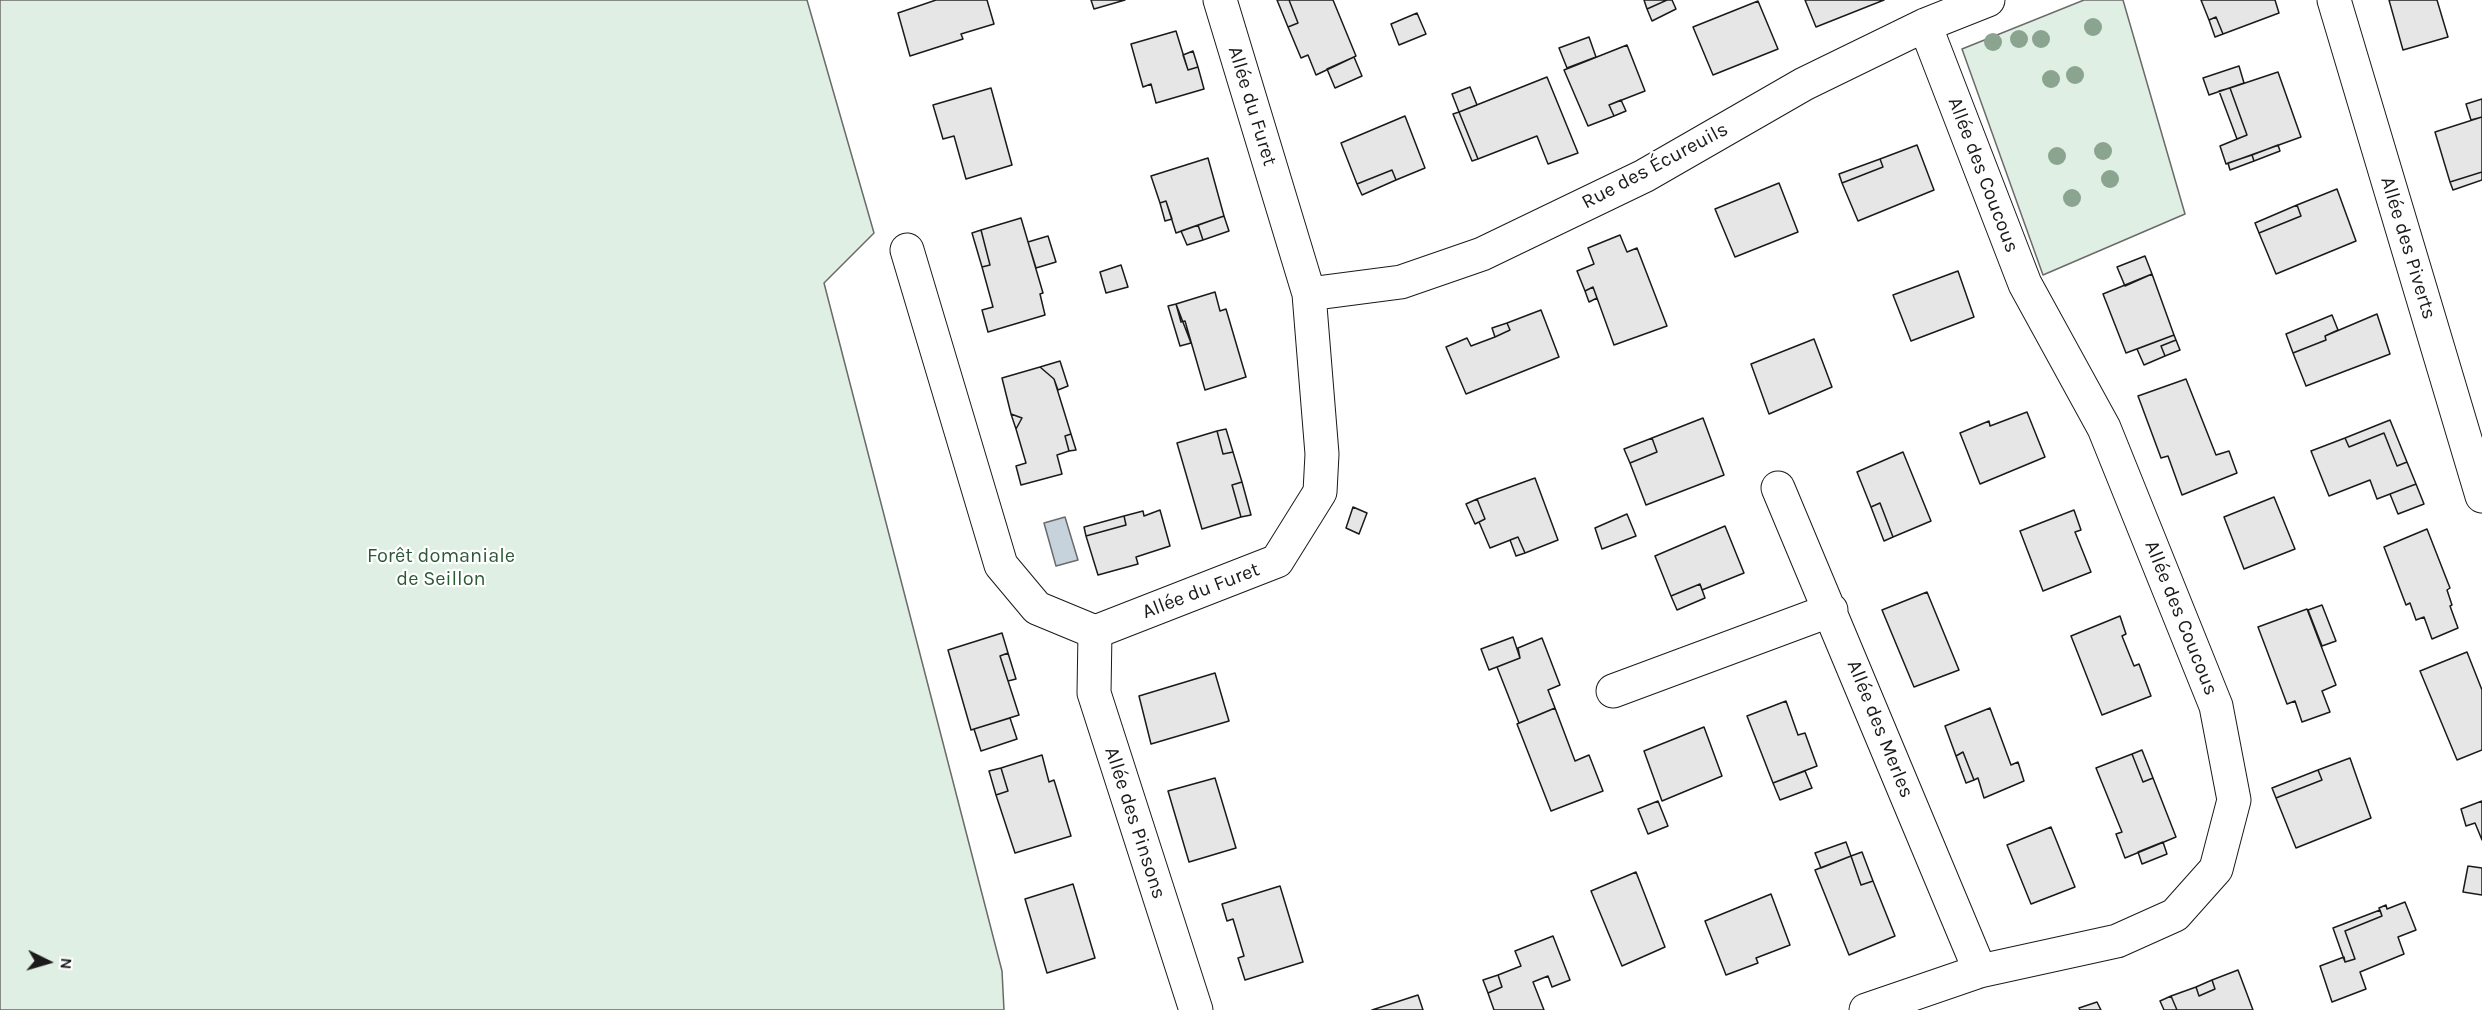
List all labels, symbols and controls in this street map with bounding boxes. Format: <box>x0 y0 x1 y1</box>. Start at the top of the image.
street label: Allée du Furet <box>1222 43 1282 169</box>
street label: Allée des Coucous <box>1942 94 2024 256</box>
street label: Rue des Écureuils <box>1578 117 1732 215</box>
street label: Allée des Piverts <box>2375 174 2441 322</box>
street label: Allée des Coucous <box>2139 537 2223 699</box>
park label: Forêt domaniale de Seillon <box>367 544 515 591</box>
street label: Allée du Furet <box>1139 558 1263 624</box>
street label: Allée des Merles <box>1841 657 1919 801</box>
street label: Allée des Pinsons <box>1099 744 1171 902</box>
north arrow <box>18 932 78 992</box>
text: N <box>56 957 76 970</box>

